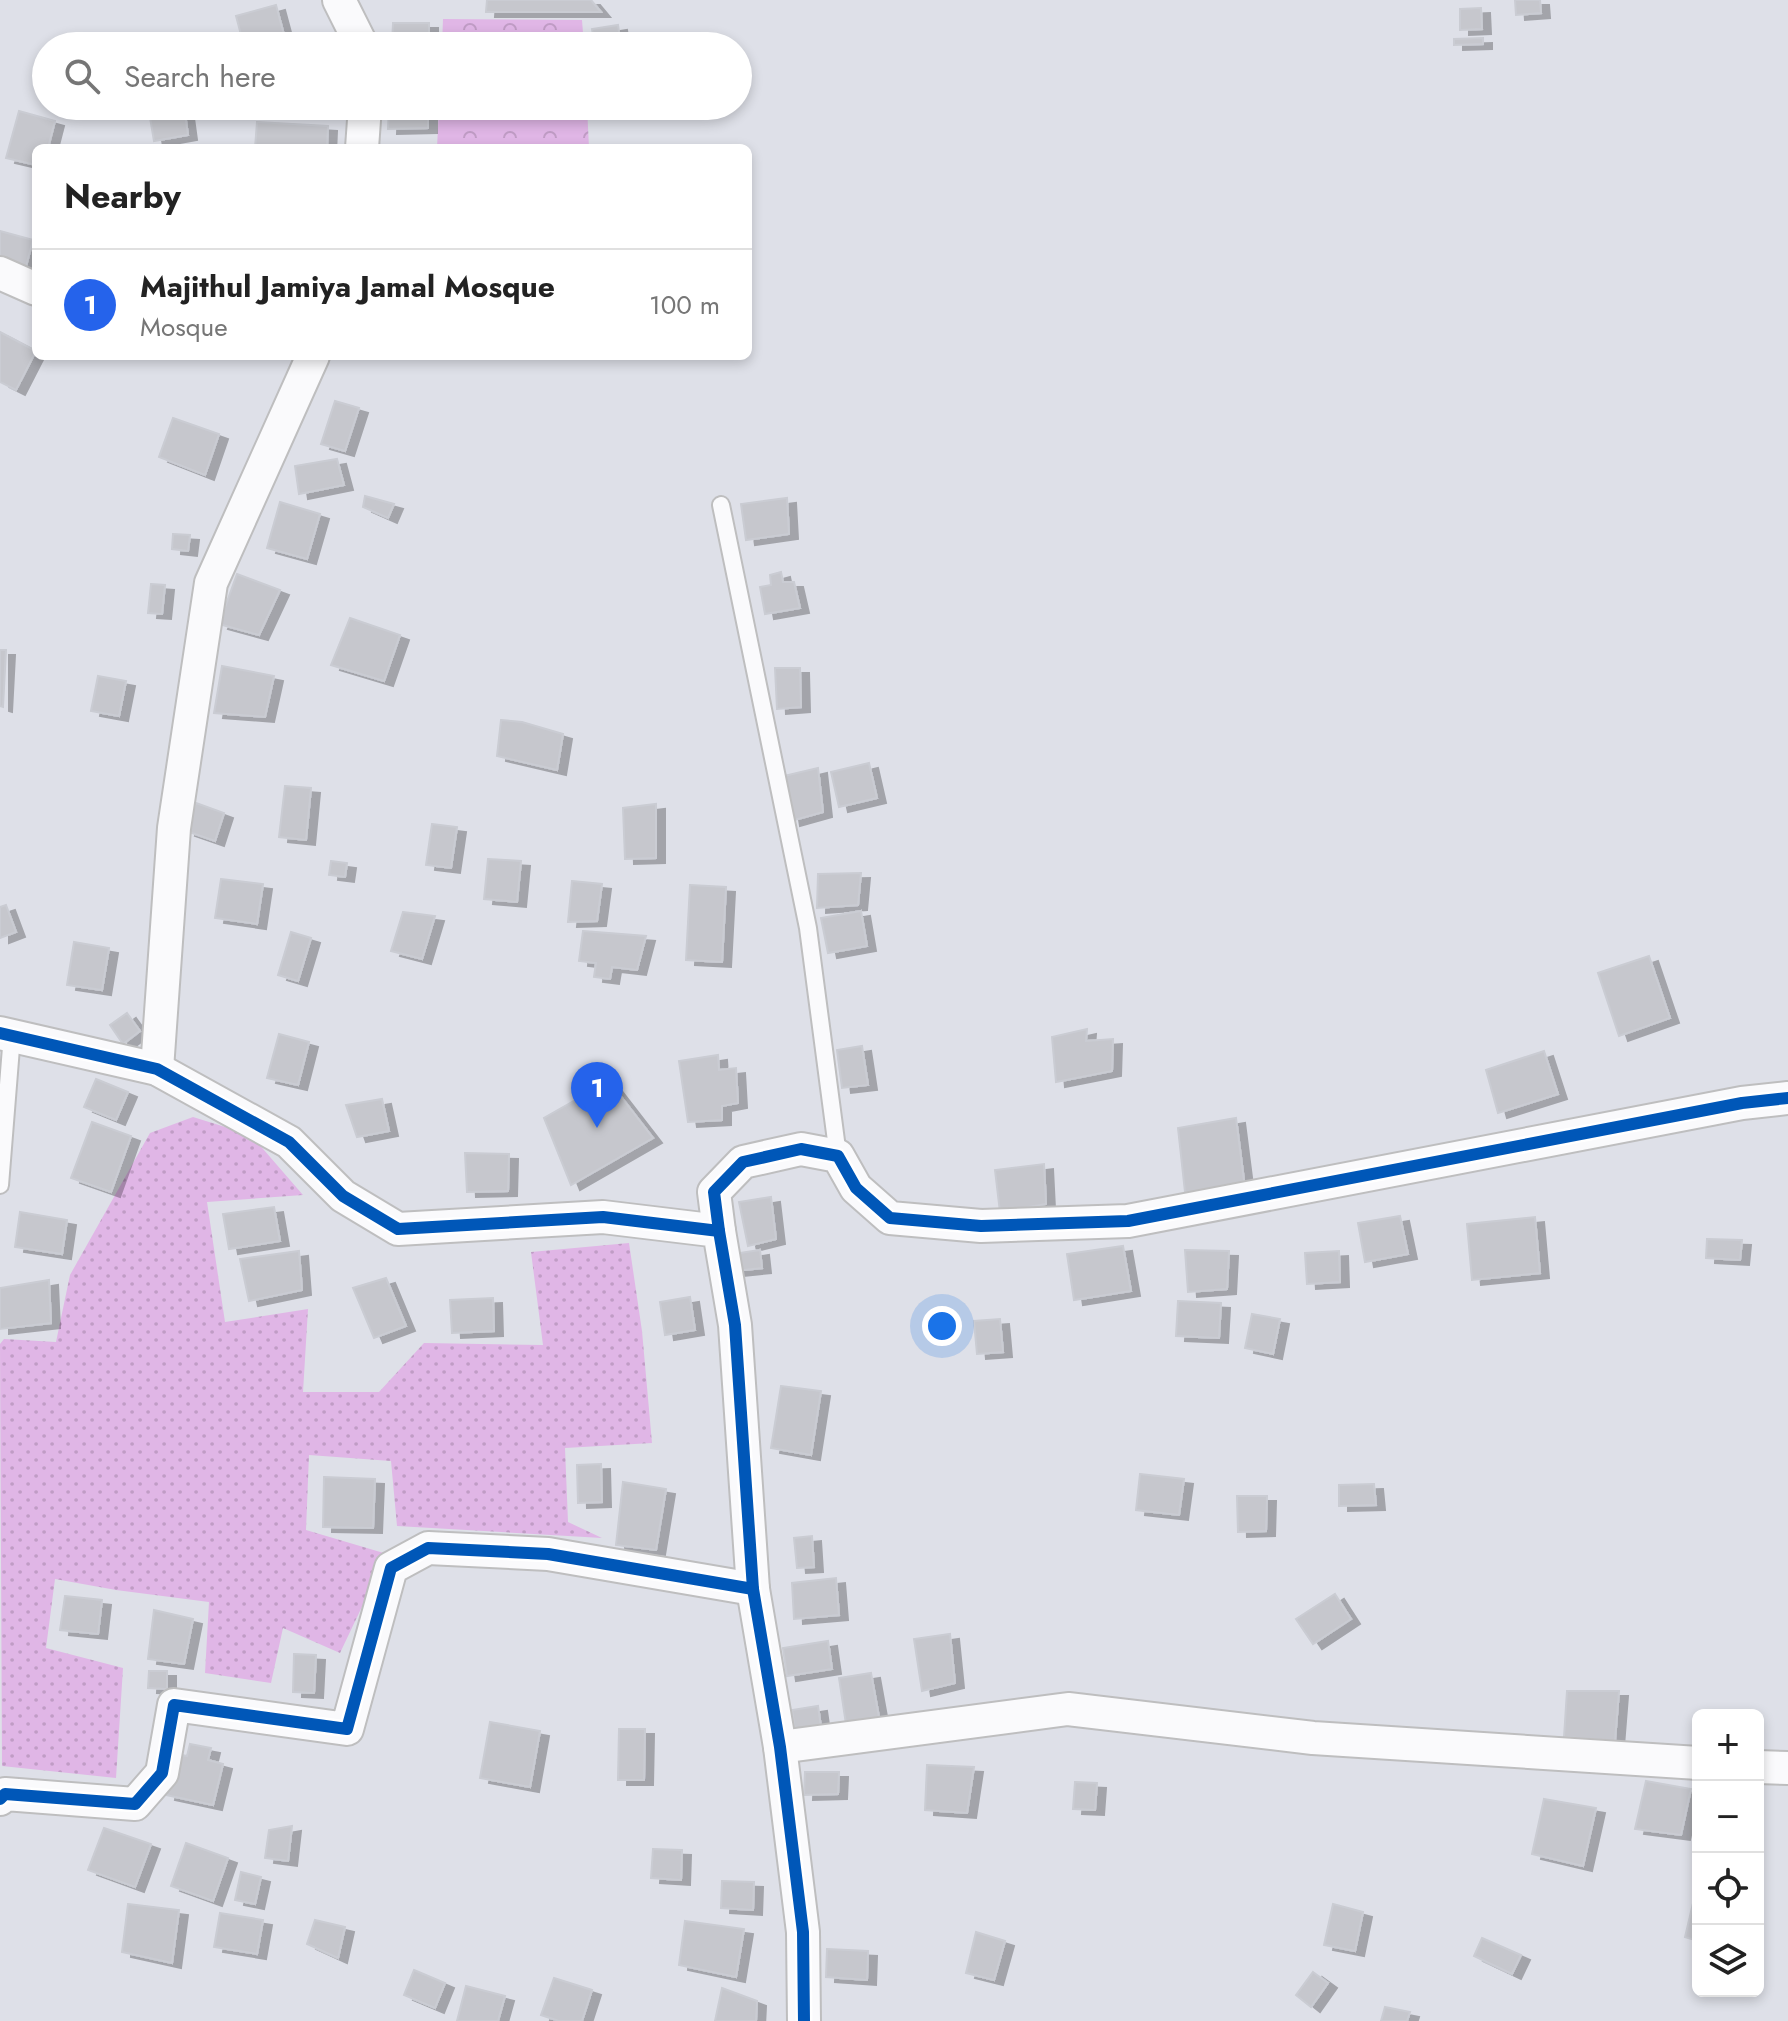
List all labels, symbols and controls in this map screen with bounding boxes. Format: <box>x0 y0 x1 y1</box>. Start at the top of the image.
search box <box>32 32 752 120</box>
icon: search <box>60 54 104 98</box>
text: Search here <box>124 55 276 98</box>
text: Nearby <box>64 172 181 221</box>
text: Majithul Jamiya Jamal Mosque <box>140 265 555 308</box>
text: 1 <box>83 286 97 324</box>
text: 100 m <box>649 286 720 324</box>
text: Mosque <box>140 308 228 346</box>
pin: 1 <box>571 1062 623 1128</box>
your location <box>922 1306 962 1346</box>
map controls <box>1692 1709 1764 1997</box>
button: + <box>1692 1709 1764 1781</box>
button: − <box>1692 1781 1764 1853</box>
button: locate <box>1692 1853 1764 1925</box>
button: layers <box>1692 1925 1764 1997</box>

